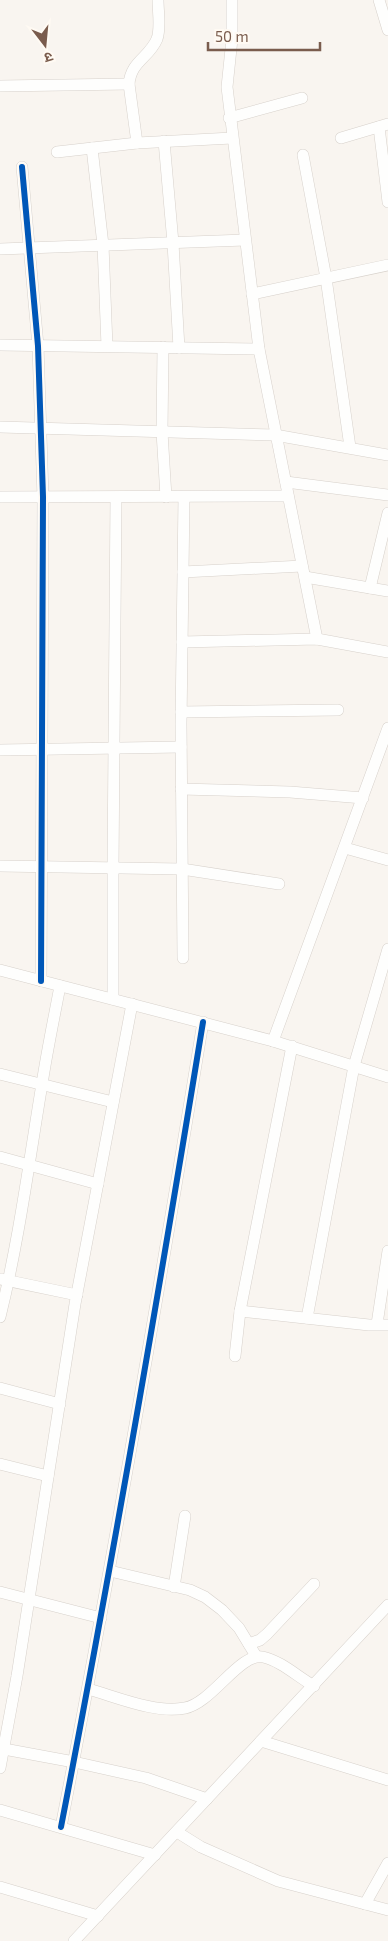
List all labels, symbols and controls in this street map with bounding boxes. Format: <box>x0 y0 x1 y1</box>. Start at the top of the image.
north arrow <box>20 20 70 70</box>
scale bar <box>208 20 320 52</box>
text: 50 m <box>215 27 249 45</box>
text: उ <box>42 49 55 67</box>

